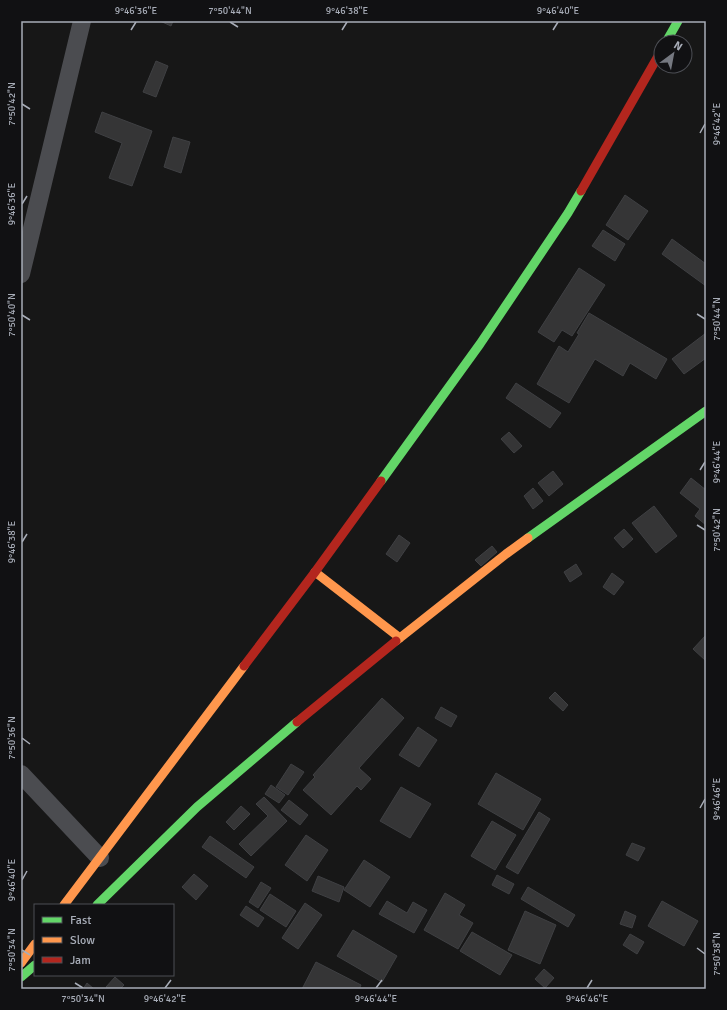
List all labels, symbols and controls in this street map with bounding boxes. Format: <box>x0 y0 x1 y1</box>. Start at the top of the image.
text: 9°46'36"E <box>115 5 157 17</box>
text: 7°50'44"N <box>208 5 252 17</box>
text: 9°46'38"E <box>326 5 368 17</box>
text: 9°46'40"E <box>537 5 579 17</box>
north arrow <box>653 34 693 74</box>
text: N <box>671 38 685 53</box>
text: 7°50'42"N <box>6 82 18 126</box>
text: 9°46'42"E <box>711 103 723 145</box>
text: 9°46'36"E <box>6 183 18 225</box>
text: 7°50'40"N <box>6 293 18 337</box>
text: 7°50'44"N <box>711 297 723 341</box>
text: 9°46'44"E <box>711 441 723 483</box>
text: 7°50'42"N <box>711 508 723 552</box>
text: 9°46'38"E <box>6 521 18 563</box>
text: 7°50'36"N <box>6 716 18 760</box>
text: 9°46'46"E <box>711 778 723 820</box>
text: 9°46'40"E <box>6 859 18 901</box>
legend <box>34 904 174 976</box>
text: Fast <box>70 913 91 928</box>
text: 7°50'34"N <box>6 928 18 972</box>
text: 7°50'38"N <box>711 932 723 976</box>
text: Slow <box>70 933 95 948</box>
text: Jam <box>70 953 91 968</box>
text: 7°50'34"N <box>61 993 105 1005</box>
text: 9°46'42"E <box>144 993 186 1005</box>
text: 9°46'44"E <box>355 993 397 1005</box>
text: 9°46'46"E <box>566 993 608 1005</box>

